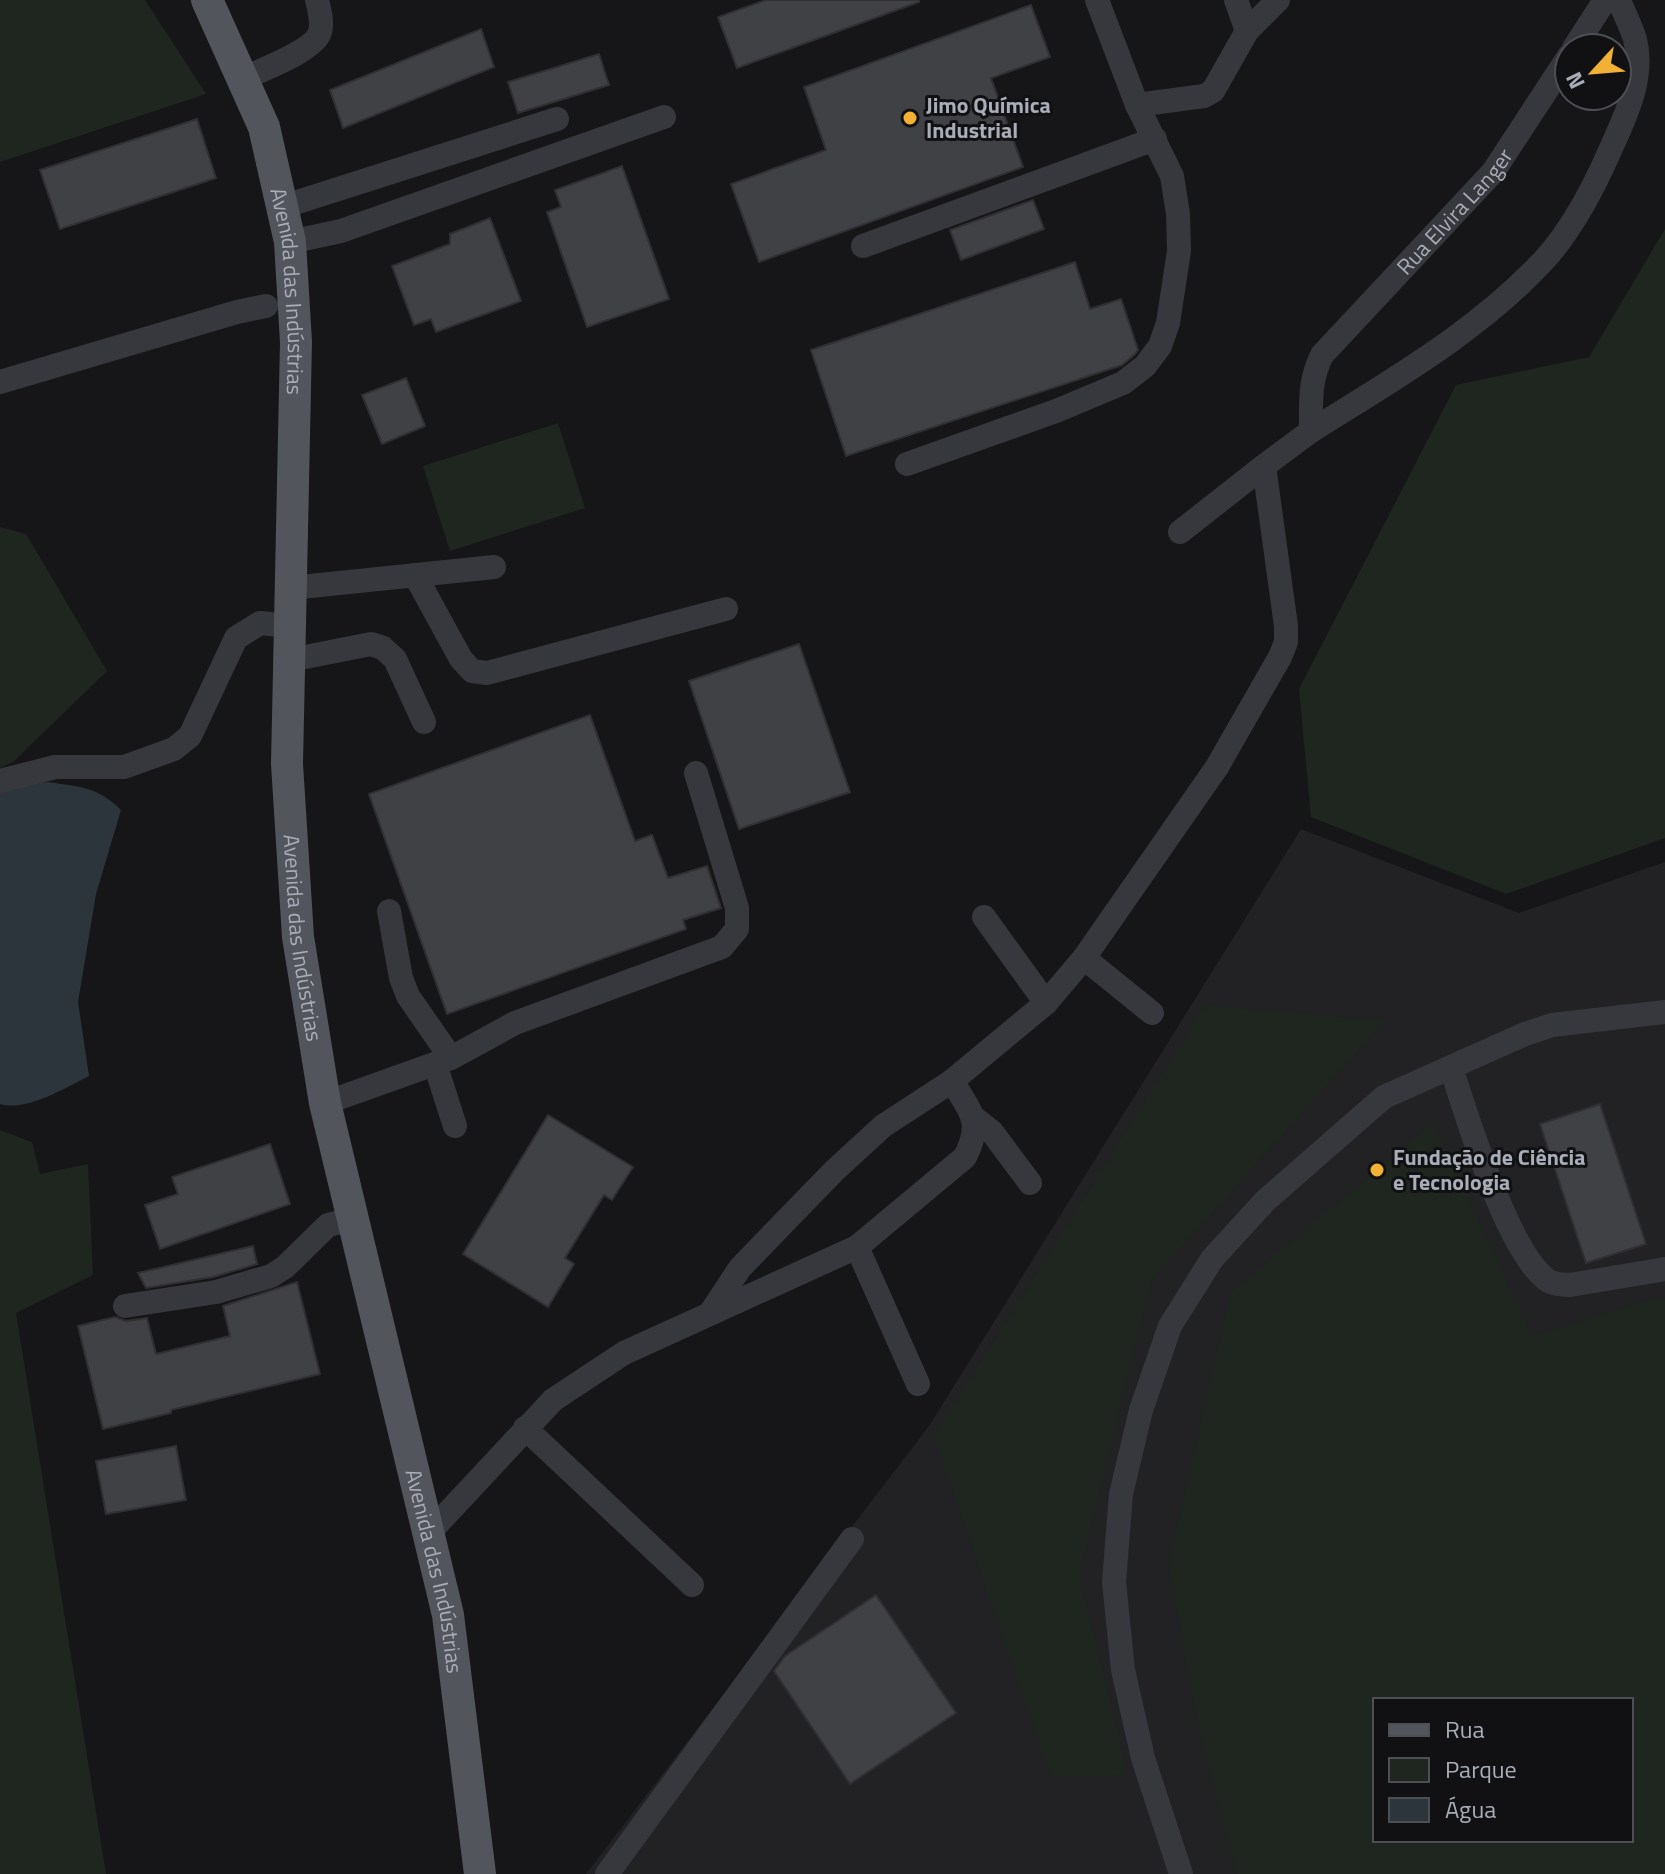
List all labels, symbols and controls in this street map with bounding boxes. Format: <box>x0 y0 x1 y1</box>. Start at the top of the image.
north arrow <box>1553 32 1633 112</box>
text: N <box>1556 66 1594 95</box>
place label: Jimo Química Industrial <box>926 88 1051 147</box>
marker: Jimo Química Industrial <box>901 109 919 127</box>
street label: Rua Elvira Langer <box>1388 141 1521 282</box>
street label: Avenida das Indústrias <box>261 184 313 395</box>
street label: Avenida das Indústrias <box>275 833 332 1044</box>
place label: Fundação de Ciência e Tecnologia <box>1393 1140 1586 1199</box>
marker: Fundação de Ciência e Tecnologia <box>1368 1161 1386 1179</box>
street label: Avenida das Indústrias <box>397 1465 472 1675</box>
legend <box>1373 1698 1633 1842</box>
text: Rua <box>1445 1711 1484 1747</box>
text: Parque <box>1445 1751 1517 1787</box>
text: Água <box>1445 1791 1496 1827</box>

